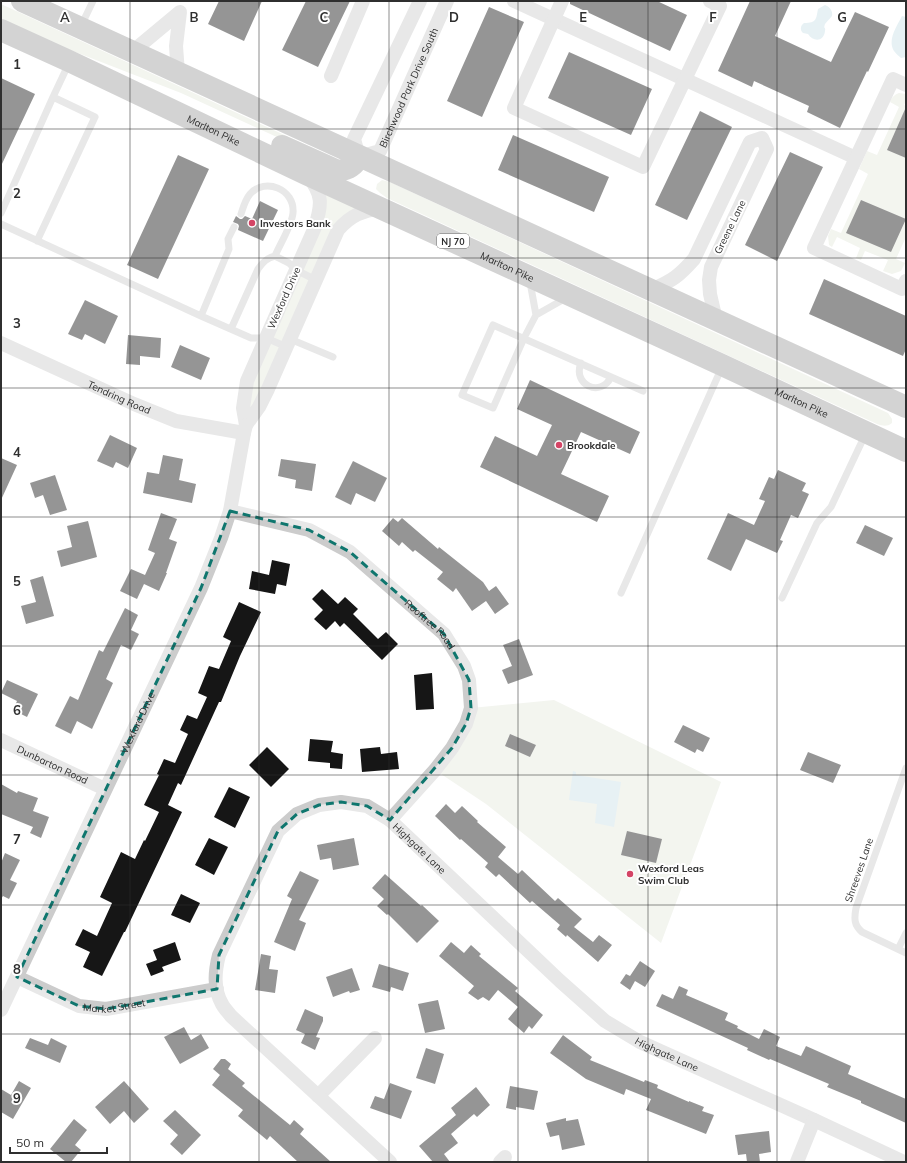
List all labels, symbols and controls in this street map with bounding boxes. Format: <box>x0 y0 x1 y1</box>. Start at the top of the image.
text: A <box>60 9 70 25</box>
text: B <box>190 9 199 25</box>
text: C <box>320 9 329 25</box>
text: D <box>449 9 459 25</box>
text: E <box>579 9 587 25</box>
text: F <box>709 9 717 25</box>
text: G <box>837 9 847 25</box>
street label: Birchwood Park Drive South <box>376 25 441 149</box>
text: 1 <box>13 56 21 72</box>
street label: Marlton Pike <box>185 112 242 148</box>
text: 2 <box>13 185 21 201</box>
street label: Greene Lane <box>711 198 749 256</box>
place label: Investors Bank <box>260 217 331 230</box>
marker: Investors Bank <box>247 218 257 228</box>
road number: NJ 70 <box>437 234 469 248</box>
street label: Marlton Pike <box>479 249 536 284</box>
street label: Wexford Drive <box>265 265 303 331</box>
text: 3 <box>13 315 21 331</box>
street label: Tendring Road <box>86 377 153 417</box>
street label: Marlton Pike <box>773 384 831 420</box>
place label: Brookdale <box>567 439 616 452</box>
marker: Brookdale <box>554 440 564 450</box>
text: 4 <box>13 444 21 460</box>
text: 5 <box>13 573 21 589</box>
street label: Rooftree Road <box>402 596 458 652</box>
street label: Wexford Drive <box>117 690 157 756</box>
text: 6 <box>13 702 21 718</box>
street label: Dunbarton Road <box>15 742 90 787</box>
street label: Highgate Lane <box>390 820 449 876</box>
text: 7 <box>13 831 21 847</box>
street label: Shreeves Lane <box>842 836 876 904</box>
place label: Wexford Leas Swim Club <box>638 862 704 887</box>
marker: Wexford Leas Swim Club <box>625 869 635 879</box>
text: 8 <box>13 961 21 977</box>
street label: Market Street <box>83 995 147 1016</box>
street label: Highgate Lane <box>633 1034 701 1074</box>
text: 9 <box>13 1090 21 1106</box>
scale bar <box>10 1129 107 1155</box>
text: 50 m <box>16 1135 44 1150</box>

